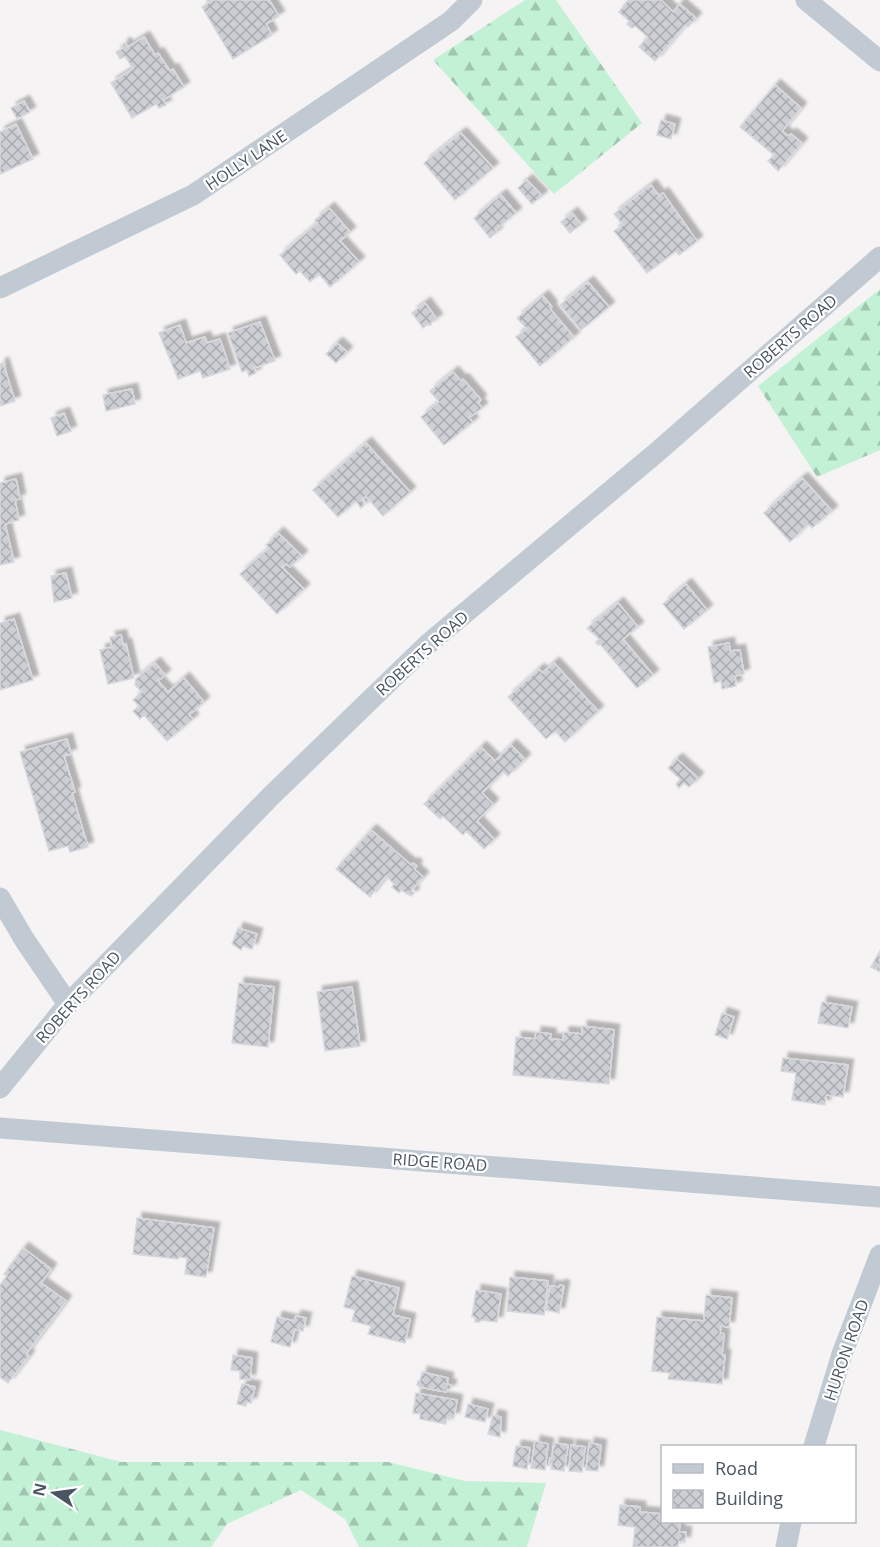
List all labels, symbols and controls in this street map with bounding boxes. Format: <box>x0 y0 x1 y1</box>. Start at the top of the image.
street label: HOLLY LANE <box>201 125 291 195</box>
street label: ROBERTS ROAD <box>739 289 841 383</box>
street label: ROBERTS ROAD <box>371 606 473 700</box>
street label: ROBERTS ROAD <box>31 946 125 1048</box>
street label: RIDGE ROAD <box>392 1148 488 1176</box>
street label: HURON ROAD <box>818 1296 874 1404</box>
legend <box>661 1445 856 1523</box>
text: Road <box>715 1456 758 1480</box>
north arrow <box>24 1463 84 1523</box>
text: N <box>27 1481 52 1498</box>
text: Building <box>715 1486 783 1510</box>

